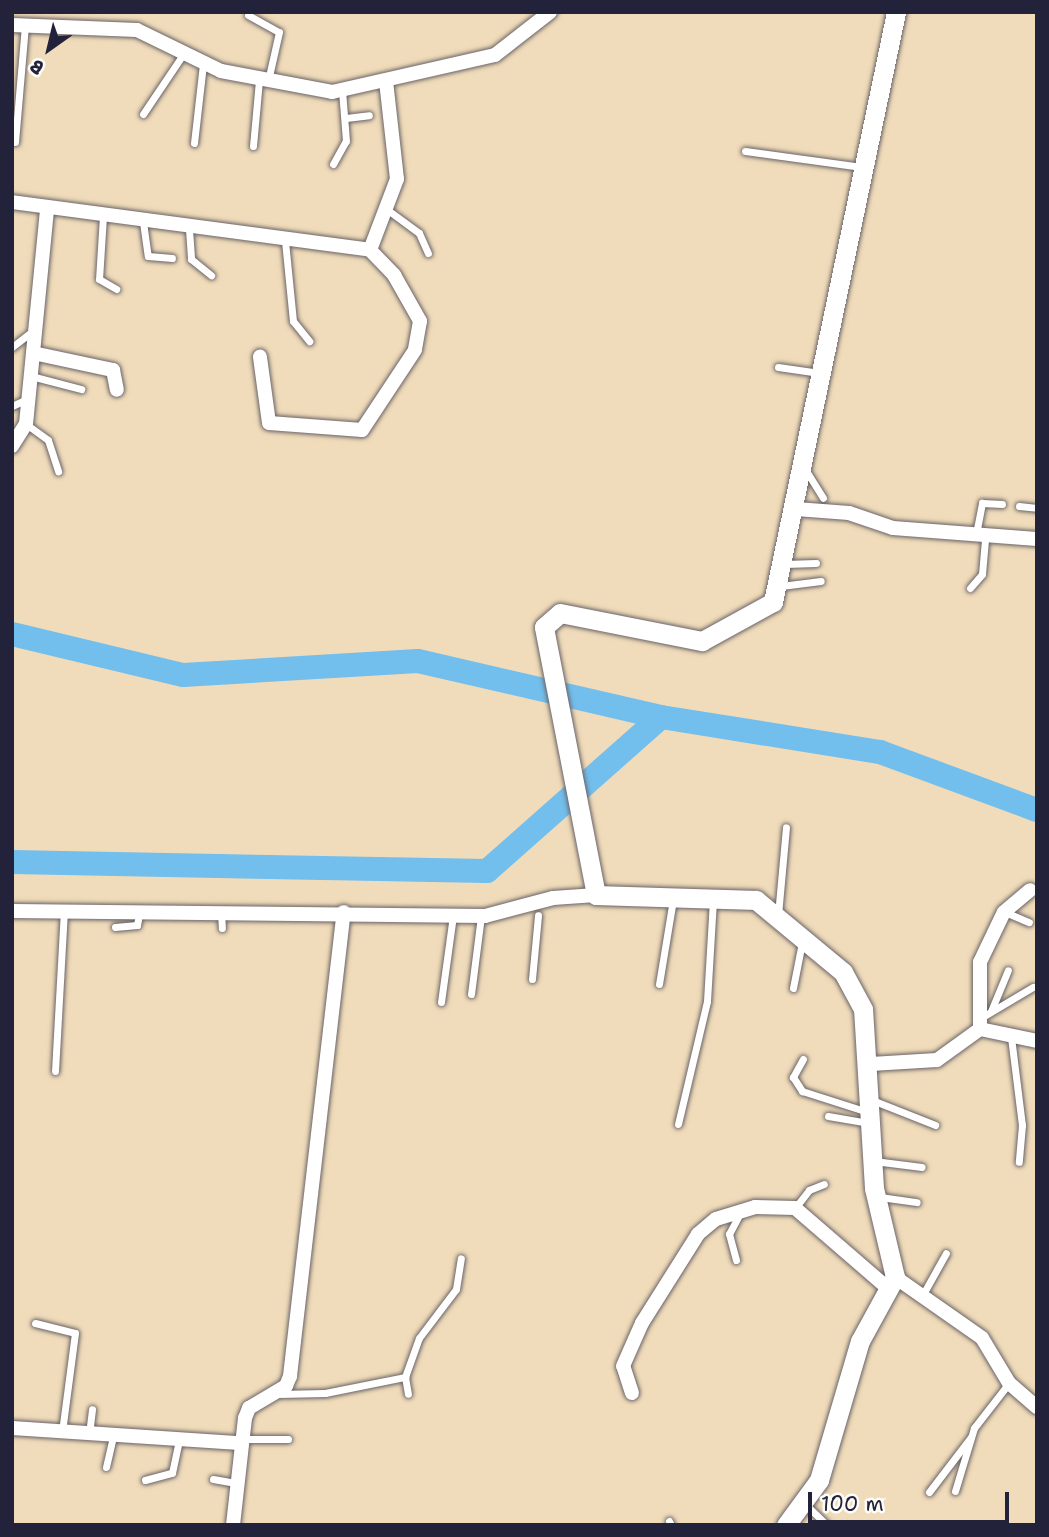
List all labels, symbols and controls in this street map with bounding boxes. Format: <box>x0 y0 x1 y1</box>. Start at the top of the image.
north arrow <box>14 14 84 84</box>
text: B <box>25 53 49 80</box>
scale bar <box>811 1478 1012 1522</box>
text: 100 m <box>821 1490 884 1518</box>

